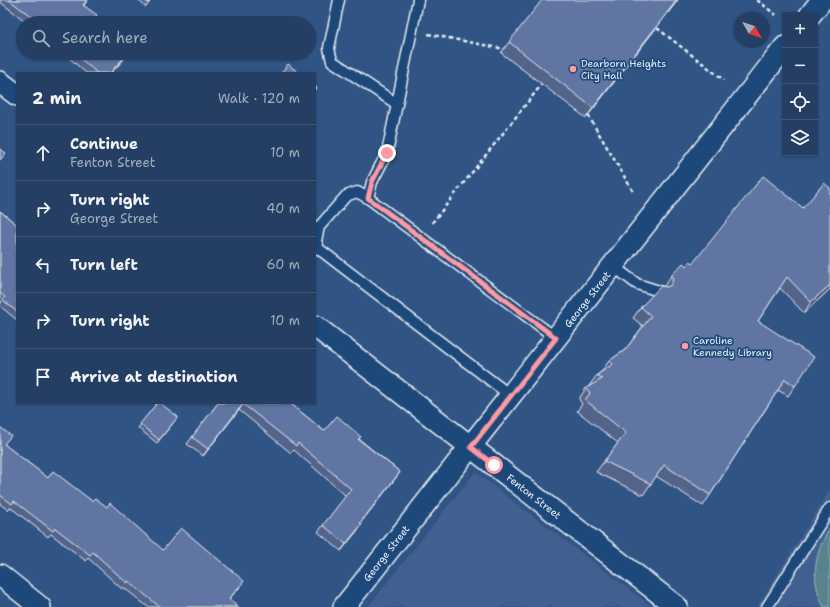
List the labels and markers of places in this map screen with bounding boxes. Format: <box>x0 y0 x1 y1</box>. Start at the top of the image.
place label: Dearborn Heights City Hall <box>581 57 666 82</box>
marker: Dearborn Heights City Hall <box>568 64 578 74</box>
place label: Caroline Kennedy Library <box>693 334 772 359</box>
marker: Caroline Kennedy Library <box>680 341 690 351</box>

